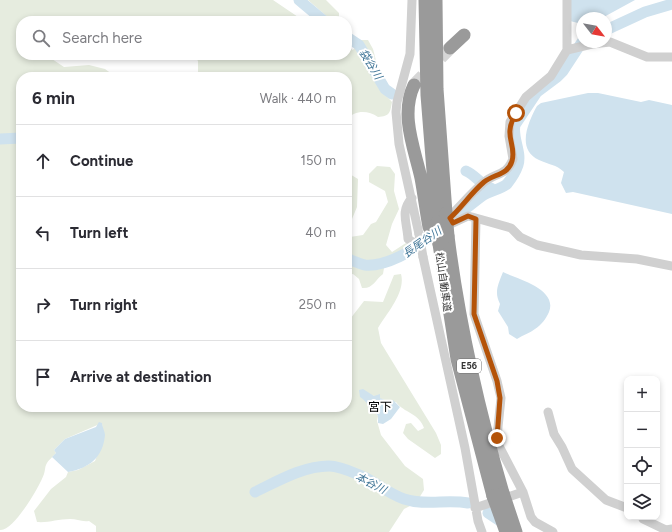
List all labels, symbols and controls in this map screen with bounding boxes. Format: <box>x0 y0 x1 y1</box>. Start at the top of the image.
north arrow <box>576 12 612 48</box>
search box <box>16 16 352 60</box>
icon: search <box>30 27 52 49</box>
text: Search here <box>62 29 142 47</box>
water label: 袋谷川 <box>357 47 385 83</box>
text: 6 min <box>32 88 75 108</box>
text: Walk · 440 m <box>260 91 336 106</box>
route start <box>507 104 525 122</box>
icon: ahead <box>32 150 54 172</box>
text: Continue <box>70 152 133 170</box>
text: 150 m <box>301 153 336 168</box>
icon: left <box>32 222 54 244</box>
text: Turn left <box>70 224 128 242</box>
water label: 長尾谷川 <box>401 224 445 260</box>
text: 40 m <box>305 225 336 240</box>
street label: 松山自動車道 <box>433 251 454 313</box>
icon: right <box>32 294 54 316</box>
text: Turn right <box>70 296 138 314</box>
text: 250 m <box>299 297 336 312</box>
road number: E56 <box>457 359 481 373</box>
icon: arrive <box>32 366 54 388</box>
text: Arrive at destination <box>70 368 211 386</box>
map controls <box>624 376 660 520</box>
button: + <box>624 376 660 412</box>
district label: 宮下 <box>368 400 392 414</box>
button: − <box>624 412 660 448</box>
route end <box>488 429 506 447</box>
button: locate <box>624 448 660 484</box>
water label: 本谷川 <box>353 470 389 497</box>
button: layers <box>624 484 660 520</box>

